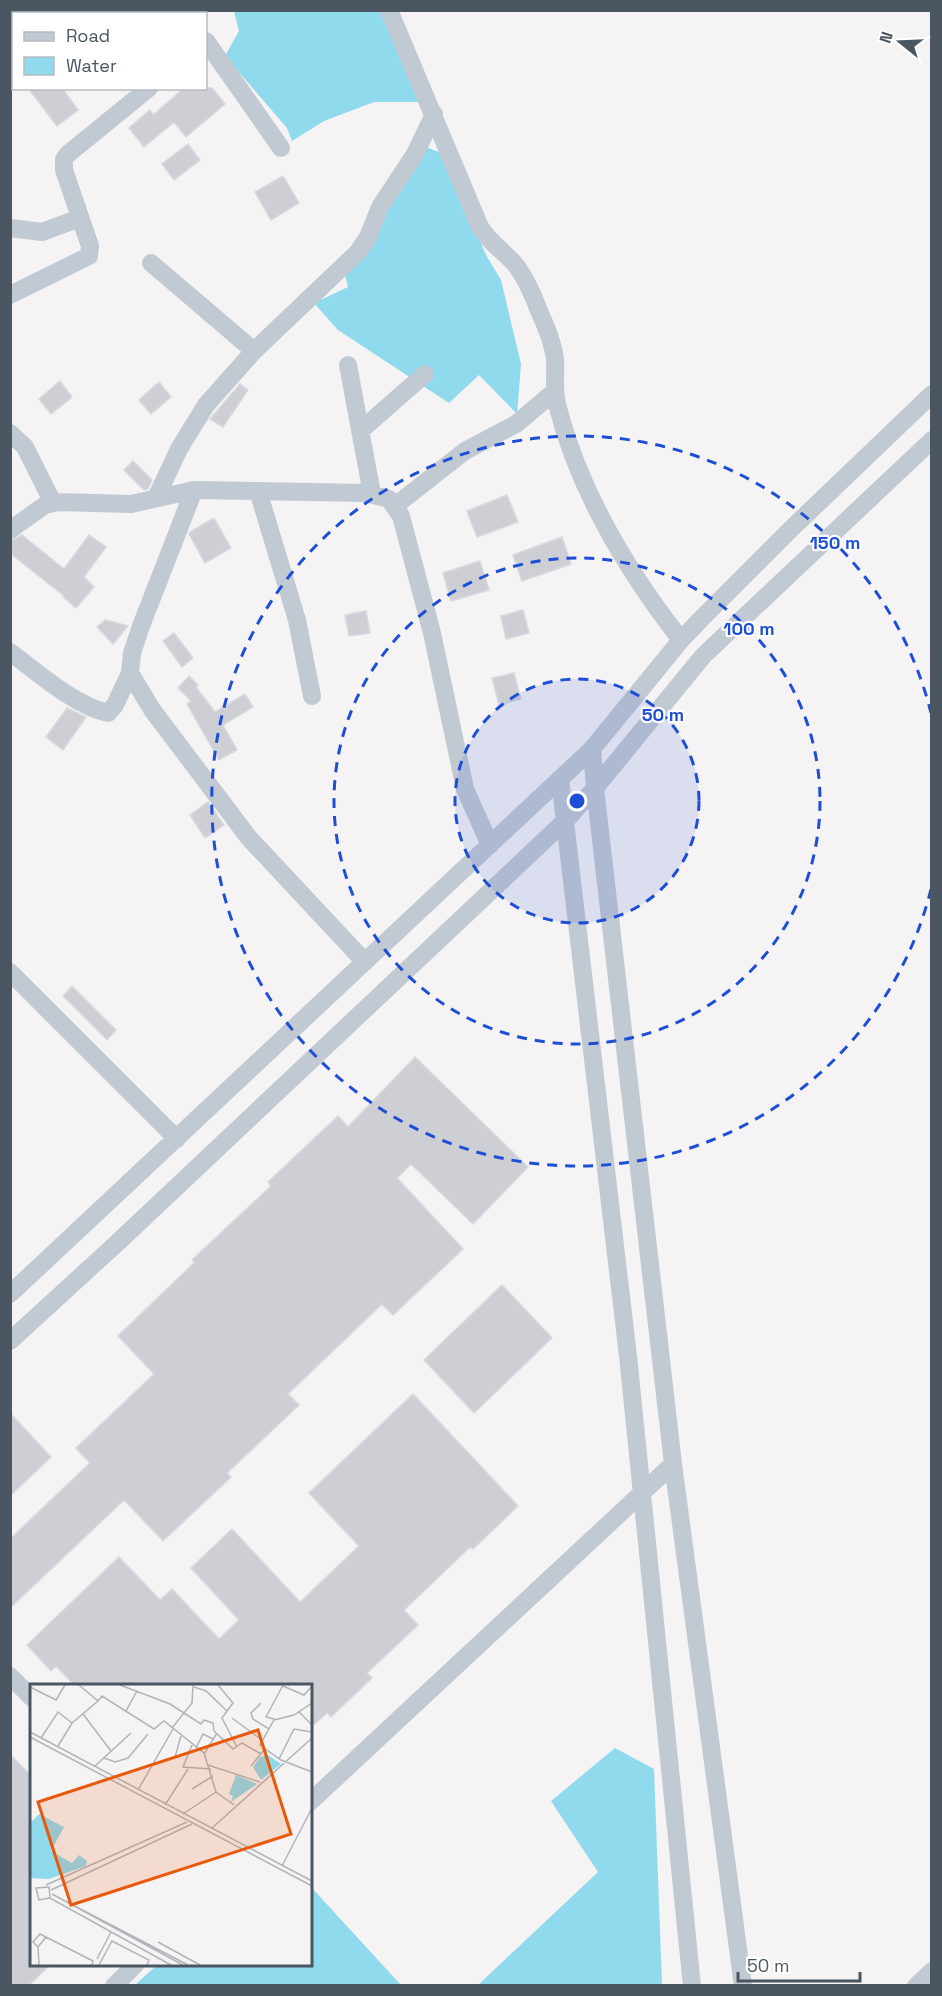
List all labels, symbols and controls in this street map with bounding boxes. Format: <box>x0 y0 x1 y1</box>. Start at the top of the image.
legend <box>12 12 207 90</box>
north arrow <box>870 12 930 72</box>
text: Road <box>66 24 110 47</box>
text: N <box>875 29 898 46</box>
text: Water <box>66 54 117 77</box>
text: 150 m <box>810 531 860 554</box>
text: 100 m <box>723 617 775 640</box>
text: 50 m <box>642 703 684 726</box>
centre of rings <box>567 791 587 811</box>
inset map <box>30 1684 312 1966</box>
scale bar <box>738 1945 860 1983</box>
text: 50 m <box>747 1954 789 1977</box>

